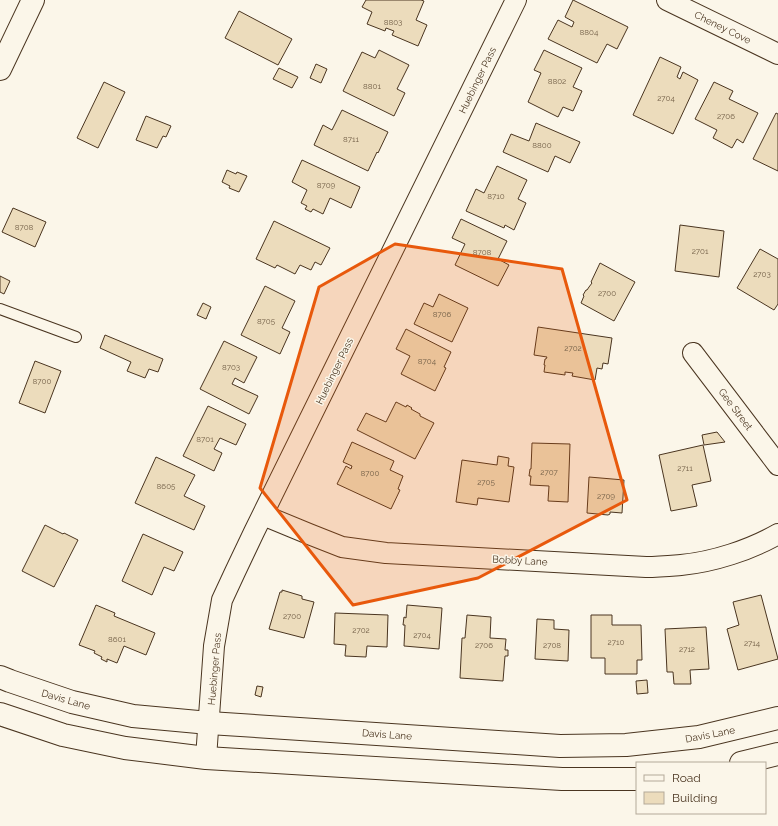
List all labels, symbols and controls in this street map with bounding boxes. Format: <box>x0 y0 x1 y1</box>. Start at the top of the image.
street label: Cheney Cove <box>693 9 753 46</box>
house number: 8803 <box>384 17 402 27</box>
house number: 8804 <box>580 27 599 37</box>
street label: Huebinger Pass <box>457 45 498 115</box>
house number: 8802 <box>548 76 566 86</box>
house number: 8801 <box>363 81 381 91</box>
house number: 2704 <box>657 93 675 103</box>
house number: 2706 <box>717 111 735 121</box>
house number: 8711 <box>343 134 360 144</box>
house number: 8800 <box>532 140 552 150</box>
house number: 8709 <box>317 180 336 190</box>
house number: 8710 <box>487 191 505 201</box>
house number: 8708 <box>15 222 34 232</box>
house number: 2701 <box>692 246 709 256</box>
house number: 8708 <box>473 247 492 257</box>
house number: 2703 <box>753 269 771 279</box>
house number: 2700 <box>598 288 616 298</box>
house number: 8706 <box>433 309 452 319</box>
house number: 8705 <box>257 316 276 326</box>
street label: Huebinger Pass <box>314 336 355 406</box>
house number: 2702 <box>564 343 582 353</box>
house number: 8704 <box>418 356 437 366</box>
house number: 8703 <box>222 362 240 372</box>
house number: 8700 <box>33 376 51 386</box>
street label: Gee Street <box>716 386 755 433</box>
house number: 8701 <box>196 434 214 444</box>
house number: 2711 <box>677 463 693 473</box>
house number: 2707 <box>540 467 558 477</box>
house number: 8700 <box>361 468 379 478</box>
house number: 2705 <box>477 477 495 487</box>
house number: 8605 <box>157 481 176 491</box>
house number: 2709 <box>597 491 615 501</box>
street label: Bobby Lane <box>492 554 548 567</box>
house number: 2700 <box>283 611 301 621</box>
house number: 2702 <box>352 625 370 635</box>
house number: 2704 <box>413 630 431 640</box>
street label: Huebinger Pass <box>206 632 223 706</box>
house number: 8601 <box>108 634 127 644</box>
house number: 2710 <box>608 637 624 647</box>
house number: 2714 <box>744 638 761 648</box>
house number: 2706 <box>475 640 493 650</box>
house number: 2708 <box>543 640 561 650</box>
house number: 2712 <box>679 644 695 654</box>
street label: Davis Lane <box>40 687 92 712</box>
street label: Davis Lane <box>684 724 736 745</box>
street label: Davis Lane <box>362 727 413 742</box>
legend <box>636 762 766 814</box>
text: Road <box>672 771 701 785</box>
text: Building <box>672 791 718 805</box>

